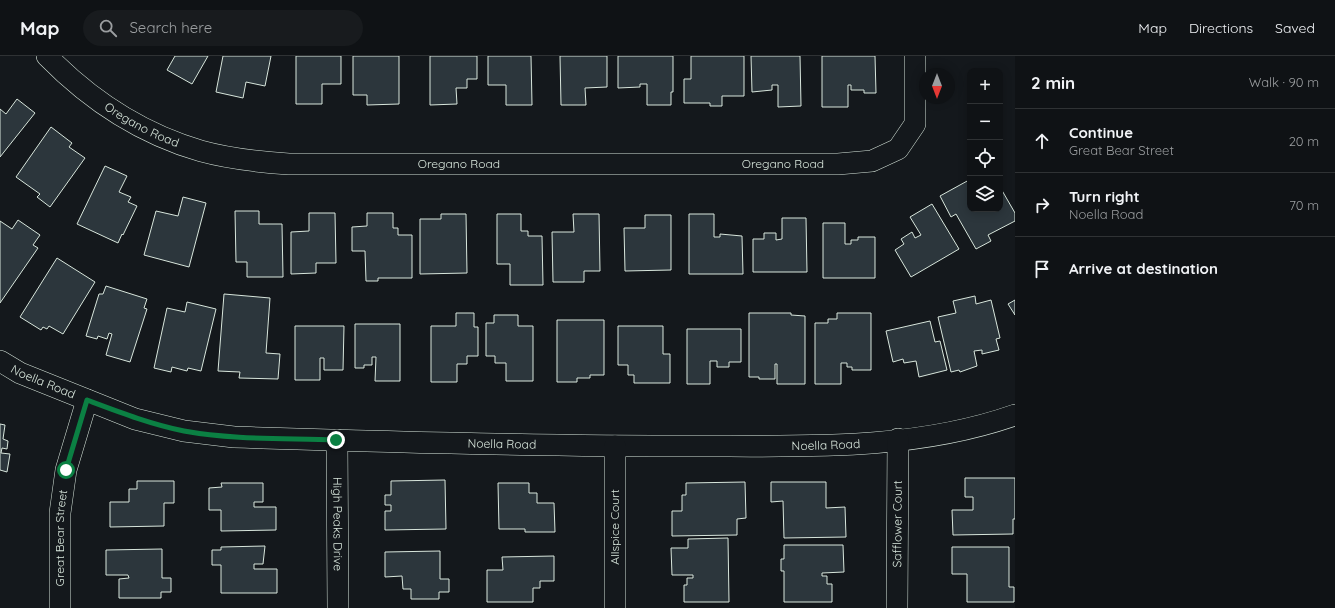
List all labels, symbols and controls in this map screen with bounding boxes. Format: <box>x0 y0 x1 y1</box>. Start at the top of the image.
search box <box>83 10 363 46</box>
text: Map <box>20 16 59 40</box>
icon: search <box>97 17 119 39</box>
text: Search here <box>129 18 212 37</box>
text: Map <box>1138 19 1167 37</box>
text: Directions <box>1189 19 1253 37</box>
text: Saved <box>1275 19 1315 37</box>
north arrow <box>919 68 955 104</box>
map controls <box>967 68 1003 212</box>
button: + <box>967 68 1003 104</box>
text: 2 min <box>1031 72 1075 93</box>
text: Walk · 90 m <box>1249 74 1319 90</box>
street label: Oregano Road <box>102 99 181 150</box>
button: − <box>967 104 1003 140</box>
text: Continue <box>1069 123 1133 142</box>
icon: ahead <box>1031 130 1053 152</box>
text: 20 m <box>1289 133 1319 149</box>
button: locate <box>967 140 1003 176</box>
text: Great Bear Street <box>1069 142 1174 158</box>
street label: Oregano Road <box>418 156 500 171</box>
street label: Oregano Road <box>742 156 824 171</box>
button: layers <box>967 176 1003 212</box>
text: Turn right <box>1069 187 1140 206</box>
icon: right <box>1031 194 1053 216</box>
text: 70 m <box>1289 197 1319 213</box>
text: Noella Road <box>1069 206 1143 222</box>
icon: arrive <box>1031 258 1053 280</box>
text: Arrive at destination <box>1069 259 1218 278</box>
street label: Noella Road <box>8 361 78 401</box>
route end <box>327 431 345 449</box>
street label: Noella Road <box>467 435 536 452</box>
street label: Noella Road <box>791 436 861 453</box>
route start <box>57 461 75 479</box>
street label: High Peaks Drive <box>330 477 346 571</box>
street label: Safflower Court <box>889 480 905 568</box>
street label: Great Bear Street <box>52 489 70 586</box>
street label: Allspice Court <box>607 489 622 565</box>

